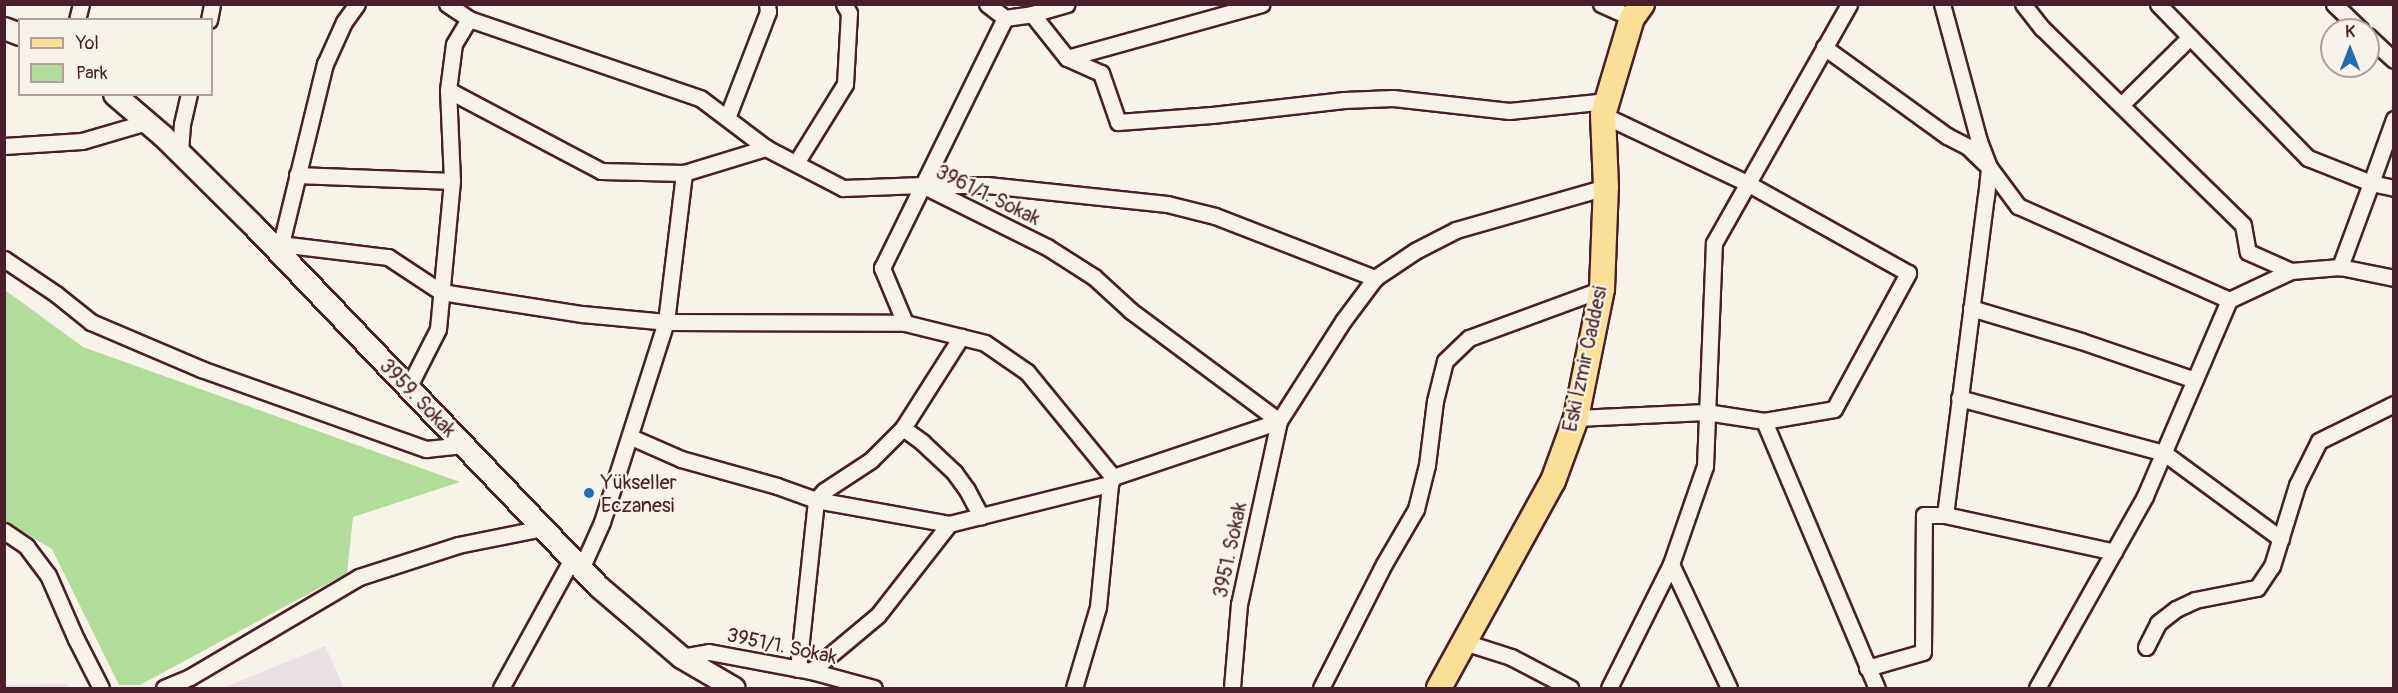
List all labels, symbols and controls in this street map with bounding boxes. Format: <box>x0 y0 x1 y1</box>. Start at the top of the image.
legend <box>18 18 213 96</box>
north arrow <box>2320 18 2380 78</box>
text: K <box>2345 22 2355 42</box>
text: Yol <box>76 32 99 55</box>
text: Park <box>76 62 108 85</box>
street label: 3961/1. Sokak <box>932 159 1044 231</box>
street label: Eski İzmir Caddesi <box>1558 284 1612 434</box>
street label: 3959. Sokak <box>375 354 461 442</box>
place label: Yükseller Eczanesi <box>601 470 677 517</box>
marker: Yükseller Eczanesi <box>582 486 596 500</box>
street label: 3951. Sokak <box>1208 500 1252 600</box>
street label: 3951/1. Sokak <box>725 623 839 669</box>

